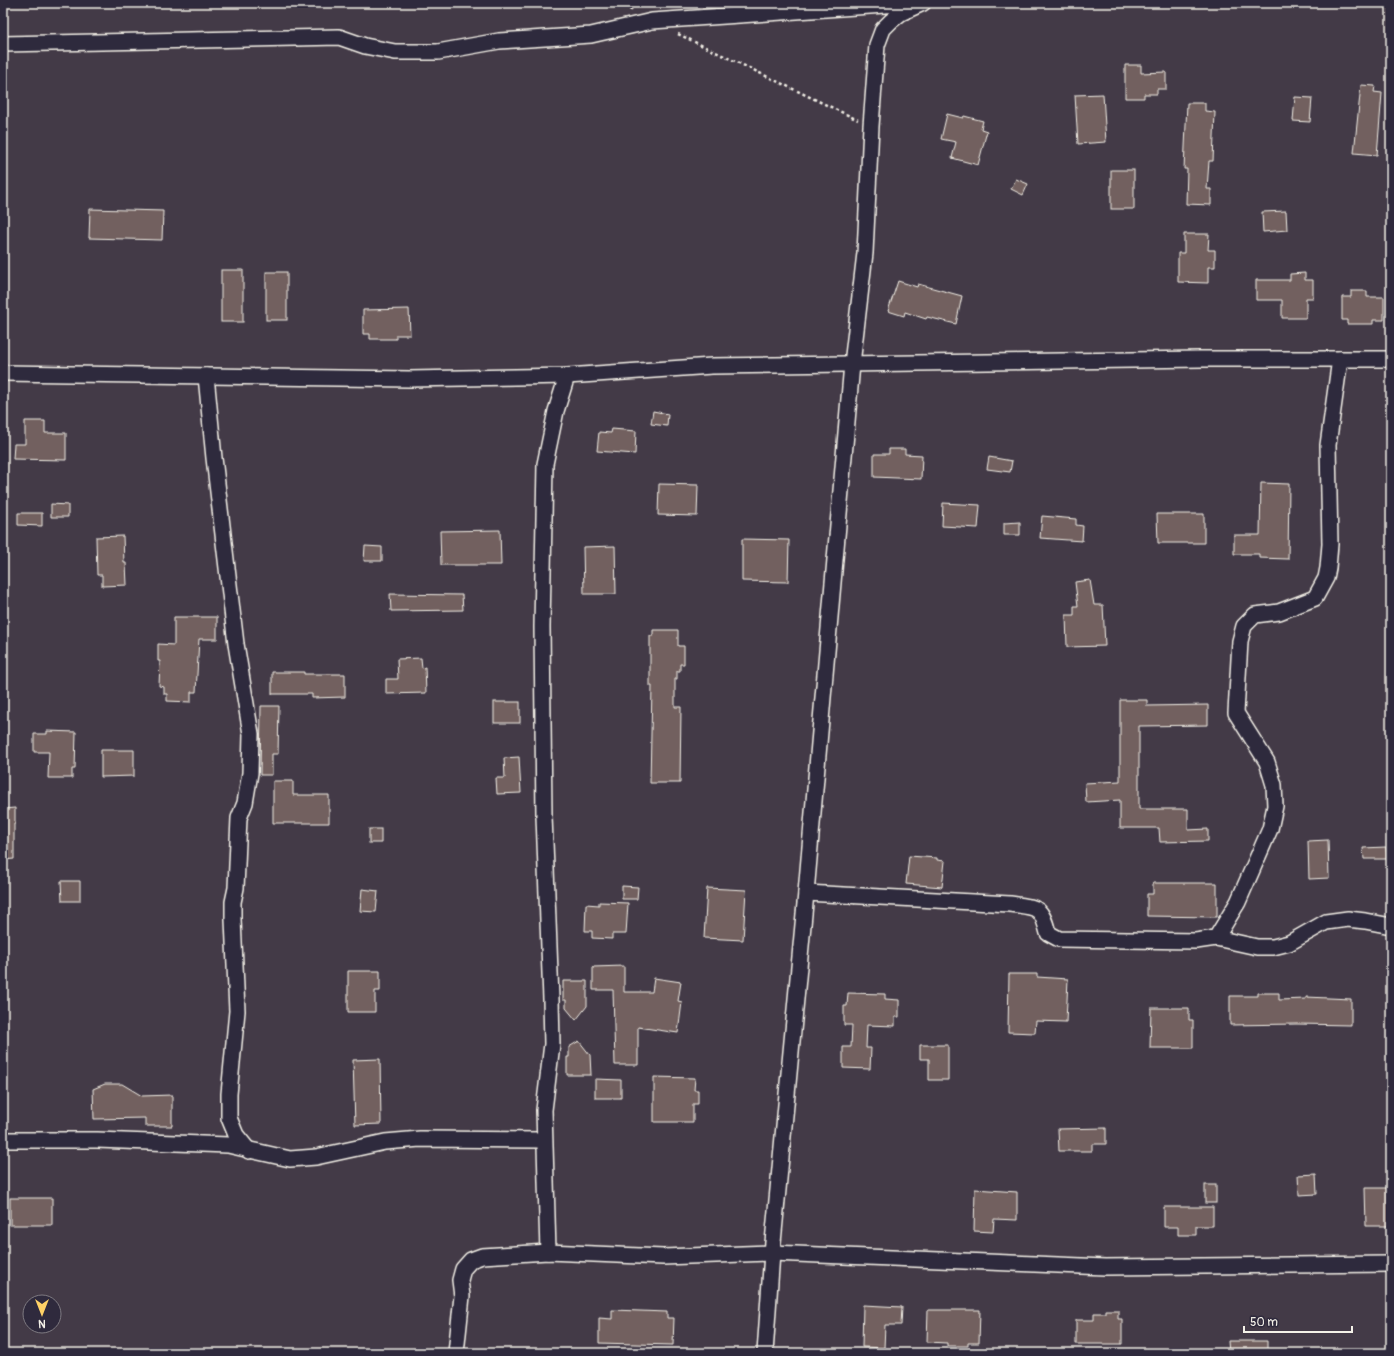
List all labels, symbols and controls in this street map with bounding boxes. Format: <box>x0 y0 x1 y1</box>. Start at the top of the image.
north arrow <box>22 1294 62 1334</box>
scale bar <box>1244 1308 1352 1334</box>
text: 50 m <box>1250 1315 1278 1330</box>
text: N <box>38 1317 46 1330</box>

